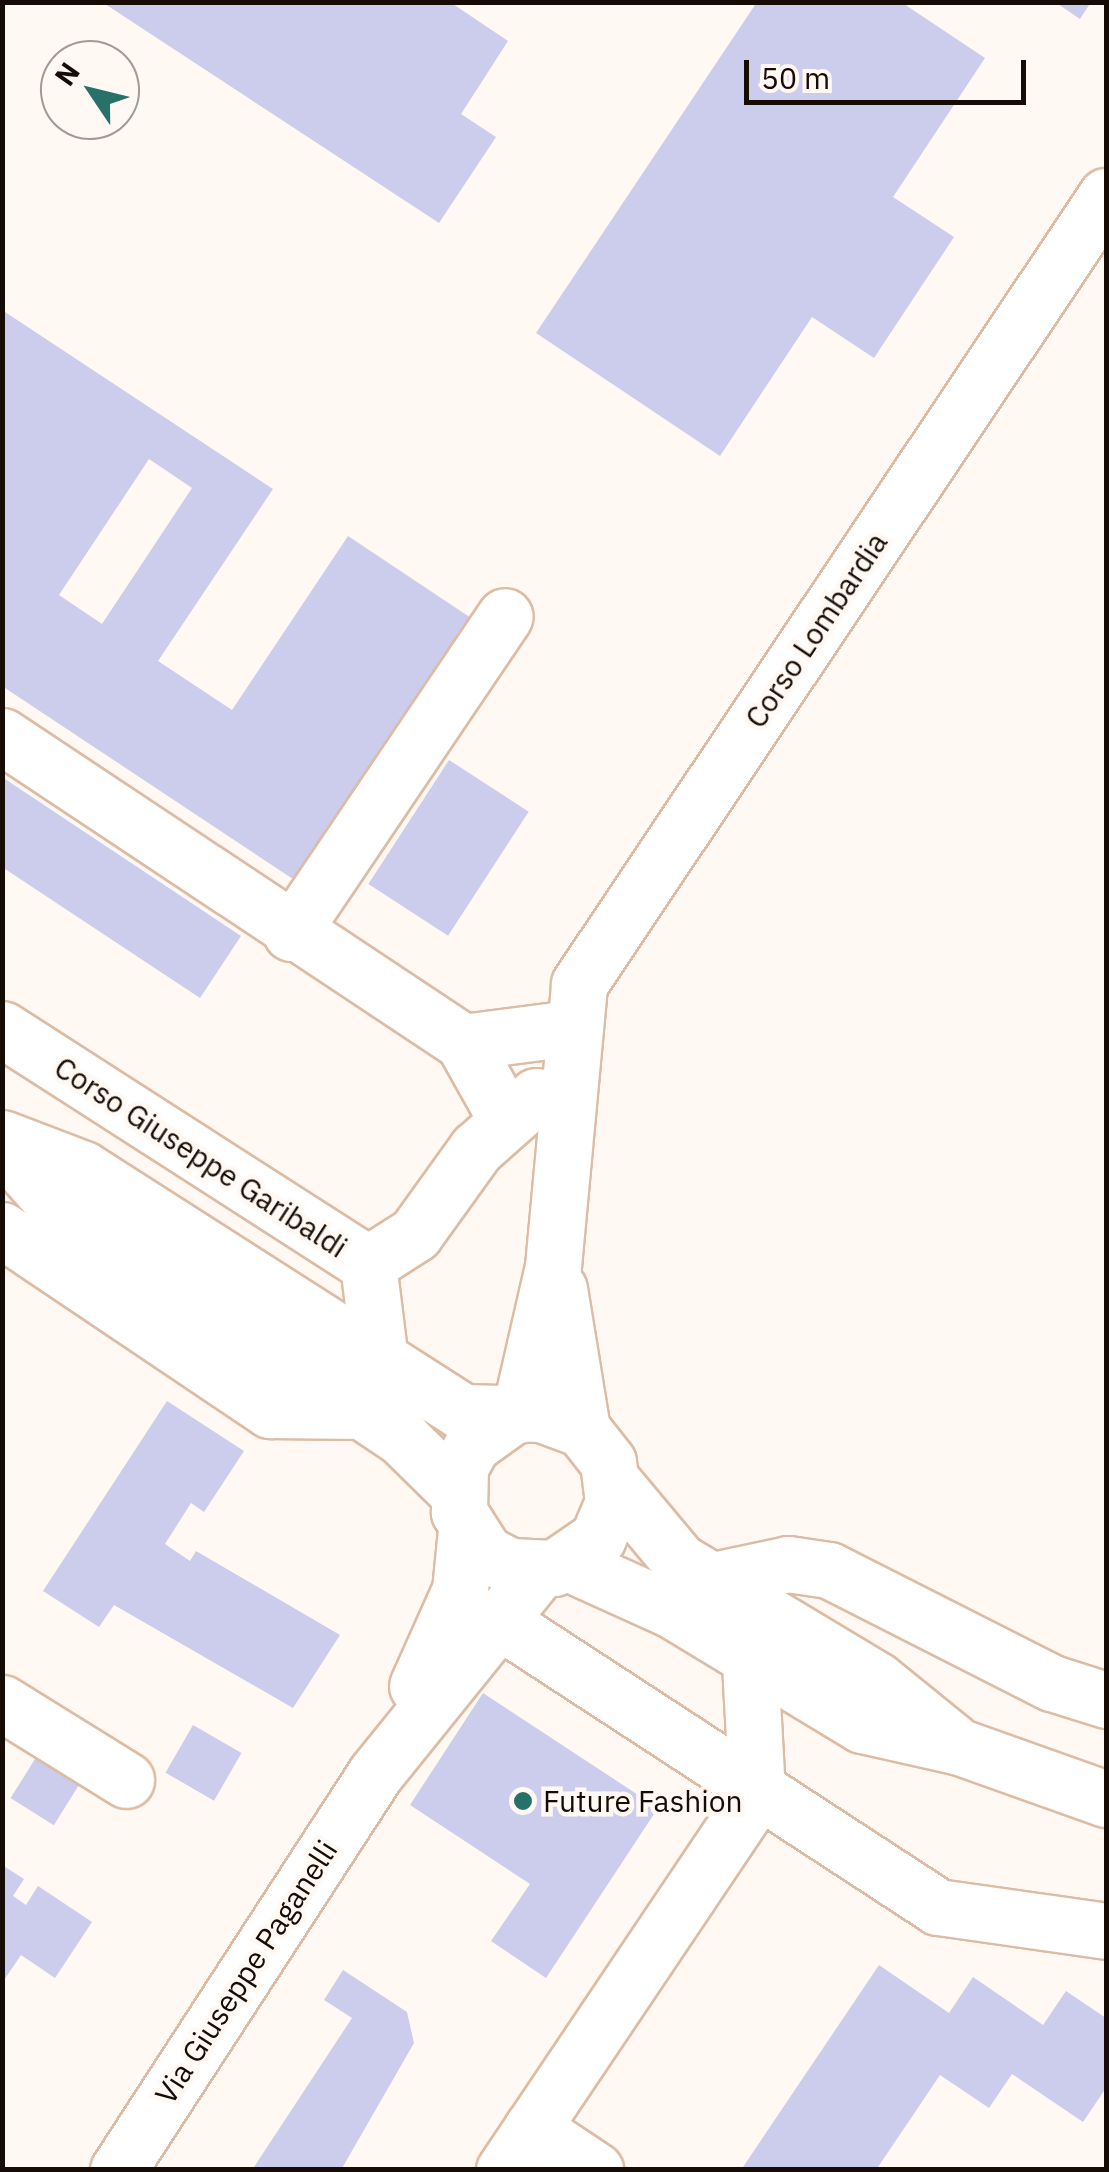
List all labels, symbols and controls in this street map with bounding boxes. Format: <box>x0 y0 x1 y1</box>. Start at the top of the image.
north arrow <box>40 40 140 140</box>
scale bar <box>749 40 1032 102</box>
text: N <box>46 55 88 93</box>
text: 50 m <box>761 58 830 97</box>
street label: Corso Lombardia <box>737 525 895 735</box>
street label: Corso Giuseppe Garibaldi <box>48 1049 354 1265</box>
place label: Future Fashion <box>543 1783 743 1819</box>
marker: Future Fashion <box>512 1790 534 1812</box>
street label: Via Giuseppe Paganelli <box>147 1834 345 2110</box>

